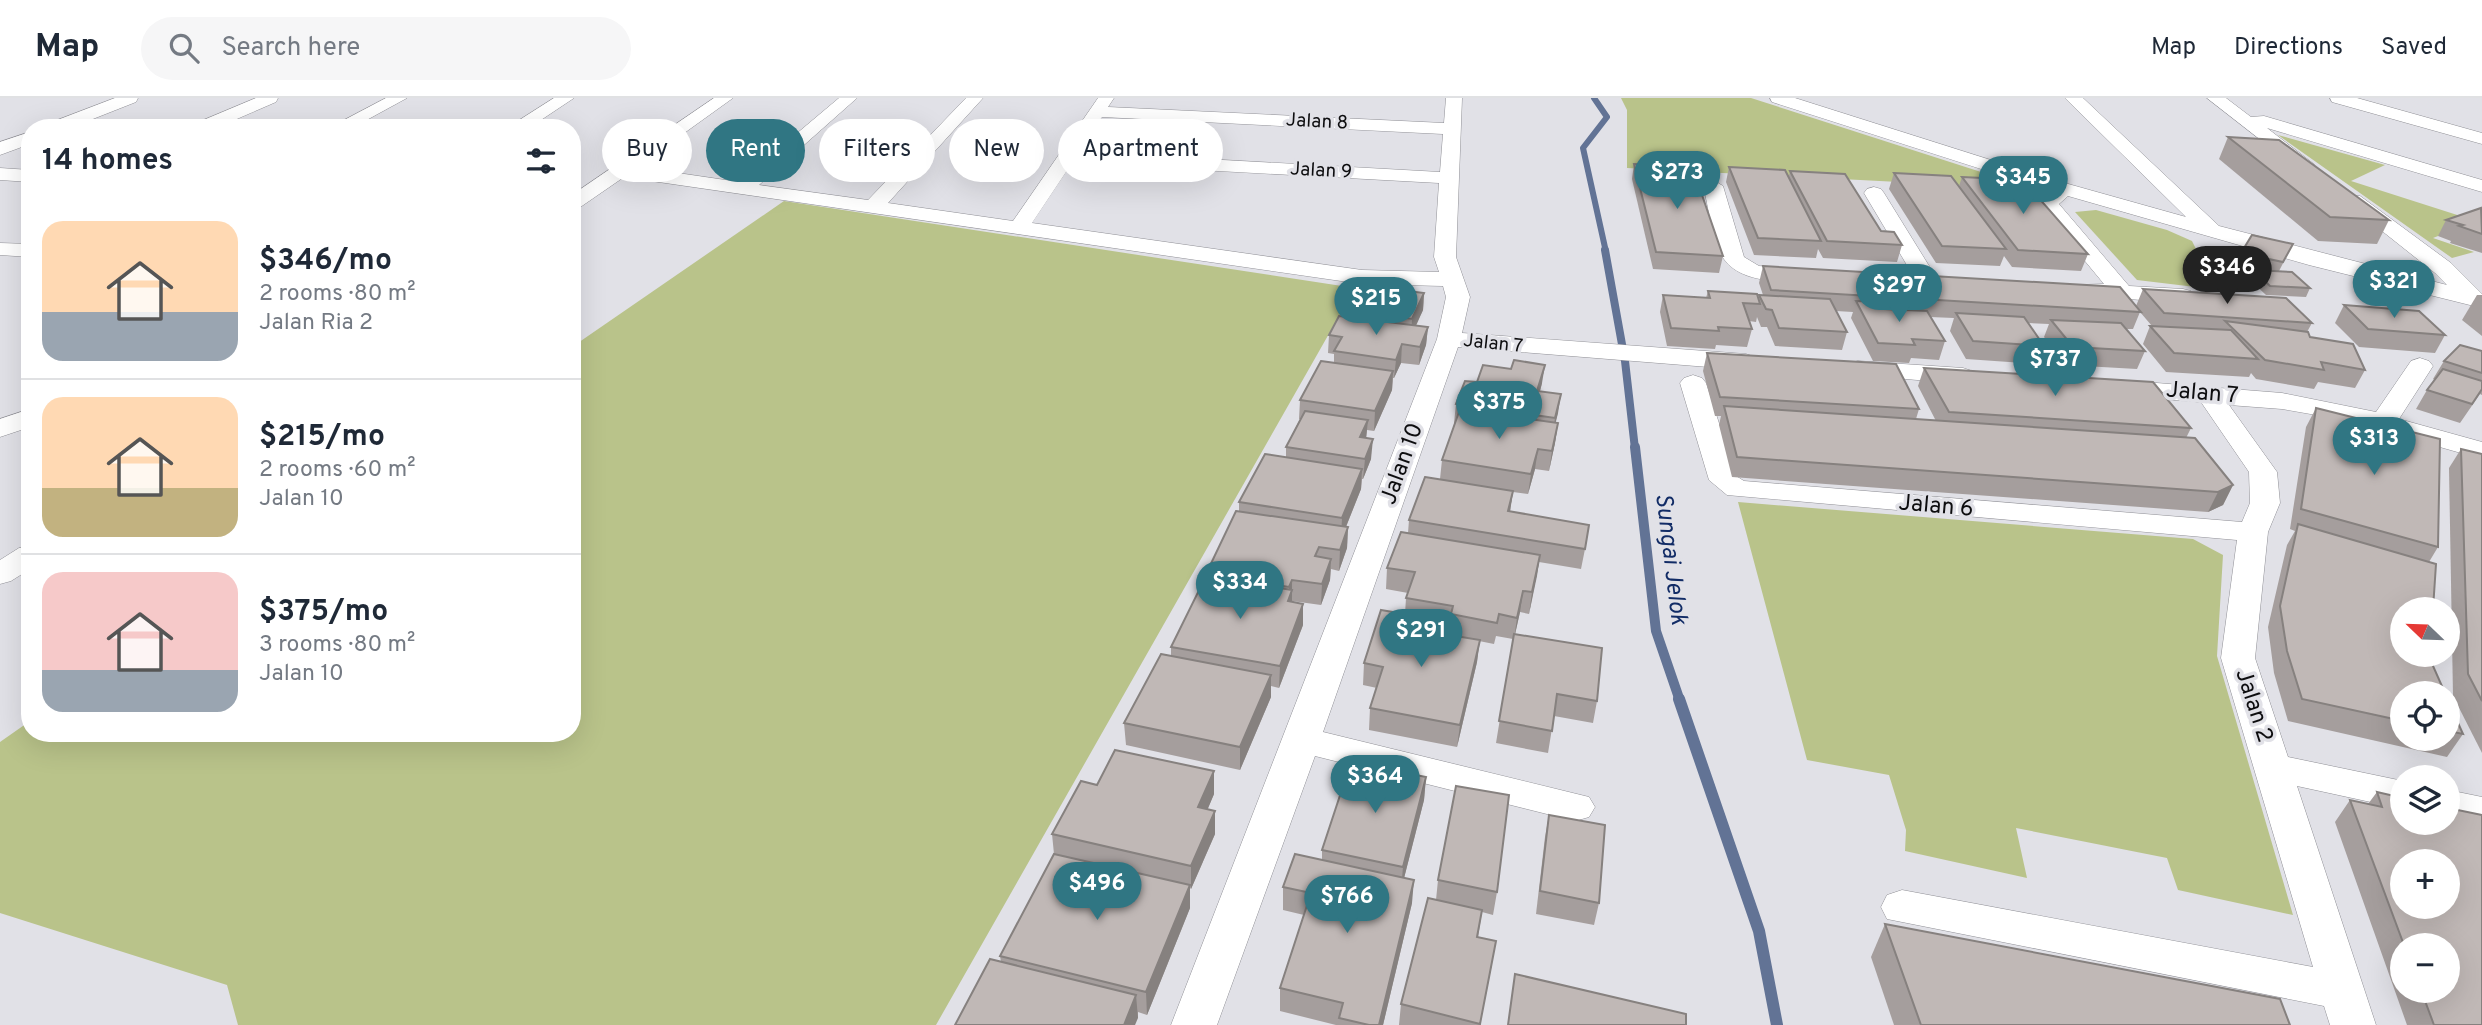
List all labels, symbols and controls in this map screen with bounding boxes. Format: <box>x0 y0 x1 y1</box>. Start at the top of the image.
search box <box>141 17 631 80</box>
text: Map <box>35 27 99 69</box>
icon: search <box>165 29 203 67</box>
text: Search here <box>221 32 360 65</box>
text: Map <box>2151 33 2196 63</box>
text: Directions <box>2234 33 2343 63</box>
text: Saved <box>2381 33 2447 63</box>
street label: Jalan 8 <box>1285 108 1349 136</box>
chip: Buy <box>602 119 692 182</box>
chip: Rent <box>706 119 805 182</box>
chip: Filters <box>819 119 935 182</box>
chip: New <box>949 119 1044 182</box>
chip: Apartment <box>1058 119 1223 182</box>
icon: filters <box>522 142 560 180</box>
text: 14 homes <box>42 143 173 180</box>
pin: $273 <box>1636 152 1718 211</box>
pin: $345 <box>1982 156 2064 216</box>
street label: Jalan 9 <box>1289 157 1353 185</box>
text: $273 <box>1650 159 1704 188</box>
text: $345 <box>1995 164 2051 193</box>
text: $346/mo <box>259 243 392 280</box>
pin: $346 <box>2186 246 2268 306</box>
icon: home <box>98 249 182 333</box>
text: $346 <box>2199 254 2255 283</box>
pin: $321 <box>2353 260 2435 320</box>
pin: $297 <box>1858 264 1940 324</box>
text: $321 <box>2369 268 2419 297</box>
text: $297 <box>1872 272 1926 301</box>
pin: $215 <box>1335 278 1417 337</box>
text: 2 rooms · 80 m² <box>259 280 416 309</box>
text: $215 <box>1350 285 1402 314</box>
text: Jalan Ria 2 <box>259 309 373 338</box>
street label: Jalan 7 <box>1462 329 1524 359</box>
pin: $737 <box>2014 338 2096 398</box>
text: $737 <box>2029 346 2081 375</box>
street label: Jalan 7 <box>2165 376 2239 412</box>
pin: $375 <box>1458 382 1540 441</box>
text: $375 <box>1472 389 1526 418</box>
pin: $313 <box>2333 418 2415 477</box>
text: $215/mo <box>259 419 385 456</box>
street label: Jalan 10 <box>1375 419 1431 509</box>
icon: home <box>98 425 182 509</box>
text: $313 <box>2349 425 2399 454</box>
text: 2 rooms · 60 m² <box>259 456 416 485</box>
text: Jalan 10 <box>259 485 344 514</box>
street label: Jalan 6 <box>1897 489 1975 525</box>
water label: Sungai Jelok <box>1647 491 1693 628</box>
pin: $334 <box>1199 561 1281 621</box>
text: $334 <box>1212 569 1268 598</box>
text: $375/mo <box>259 594 388 631</box>
north arrow <box>2390 597 2460 667</box>
map controls <box>2390 597 2460 1003</box>
icon: home <box>98 600 182 684</box>
pin: $291 <box>1380 610 1462 669</box>
text: $291 <box>1395 617 1447 646</box>
text: 3 rooms · 80 m² <box>259 631 415 660</box>
text: Jalan 10 <box>259 660 344 689</box>
street label: Jalan 2 <box>2228 666 2278 746</box>
button: locate <box>2390 681 2460 751</box>
pin: $364 <box>1334 756 1416 815</box>
text: $364 <box>1347 763 1403 792</box>
button: layers <box>2390 765 2460 835</box>
button: + <box>2390 849 2460 919</box>
pin: $496 <box>1056 862 1138 922</box>
text: $496 <box>1069 870 1125 899</box>
pin: $766 <box>1306 876 1388 935</box>
text: $766 <box>1320 883 1374 912</box>
button: − <box>2390 933 2460 1003</box>

